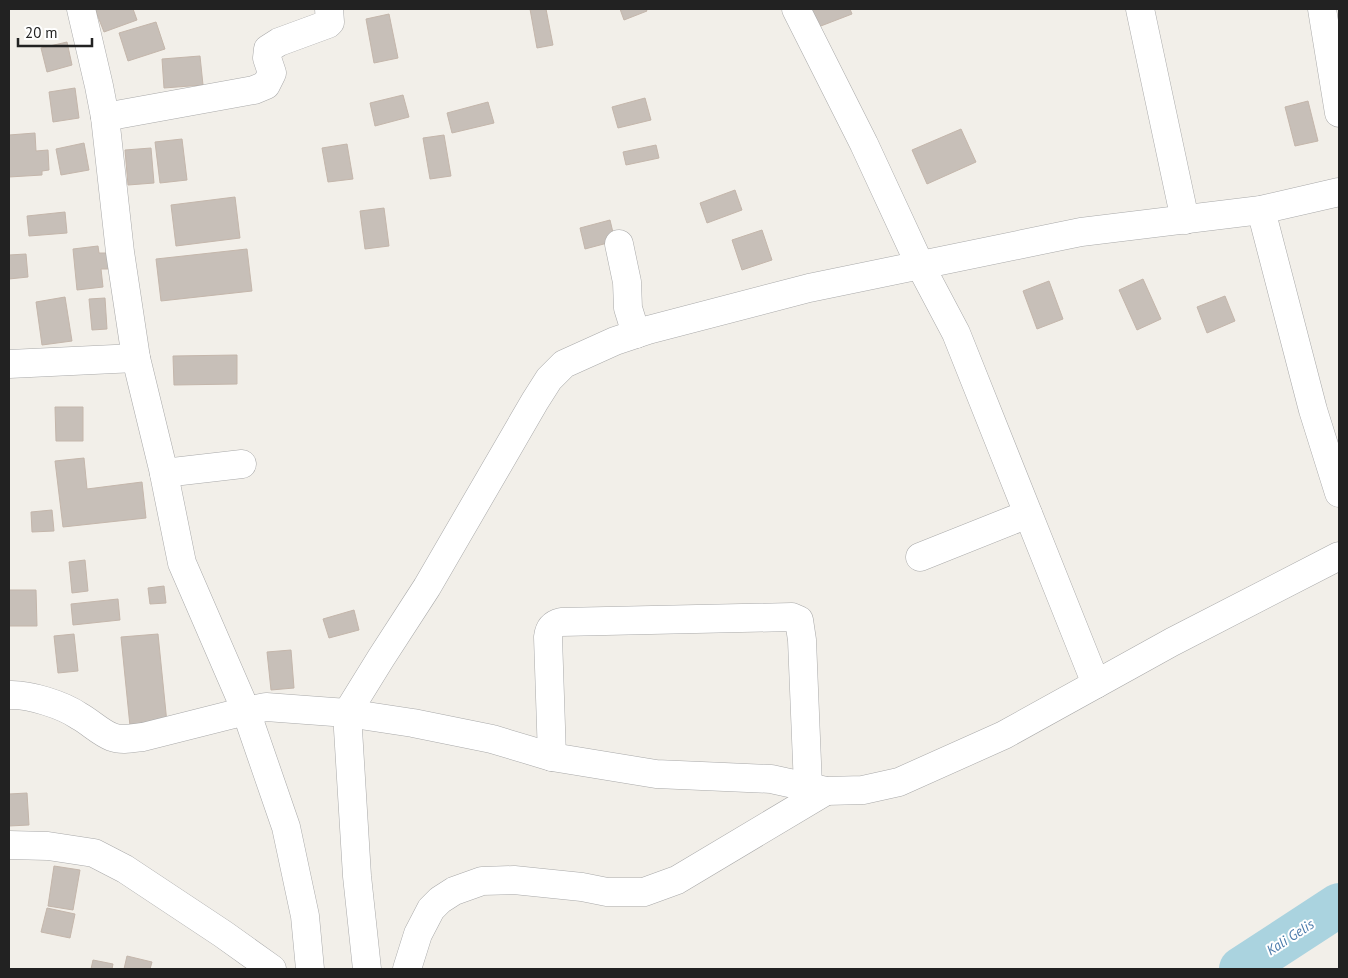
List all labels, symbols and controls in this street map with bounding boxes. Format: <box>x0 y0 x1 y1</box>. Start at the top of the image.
scale bar <box>18 15 91 47</box>
text: 20 m <box>25 23 58 42</box>
water label: Kali Gelis <box>1263 915 1318 959</box>

